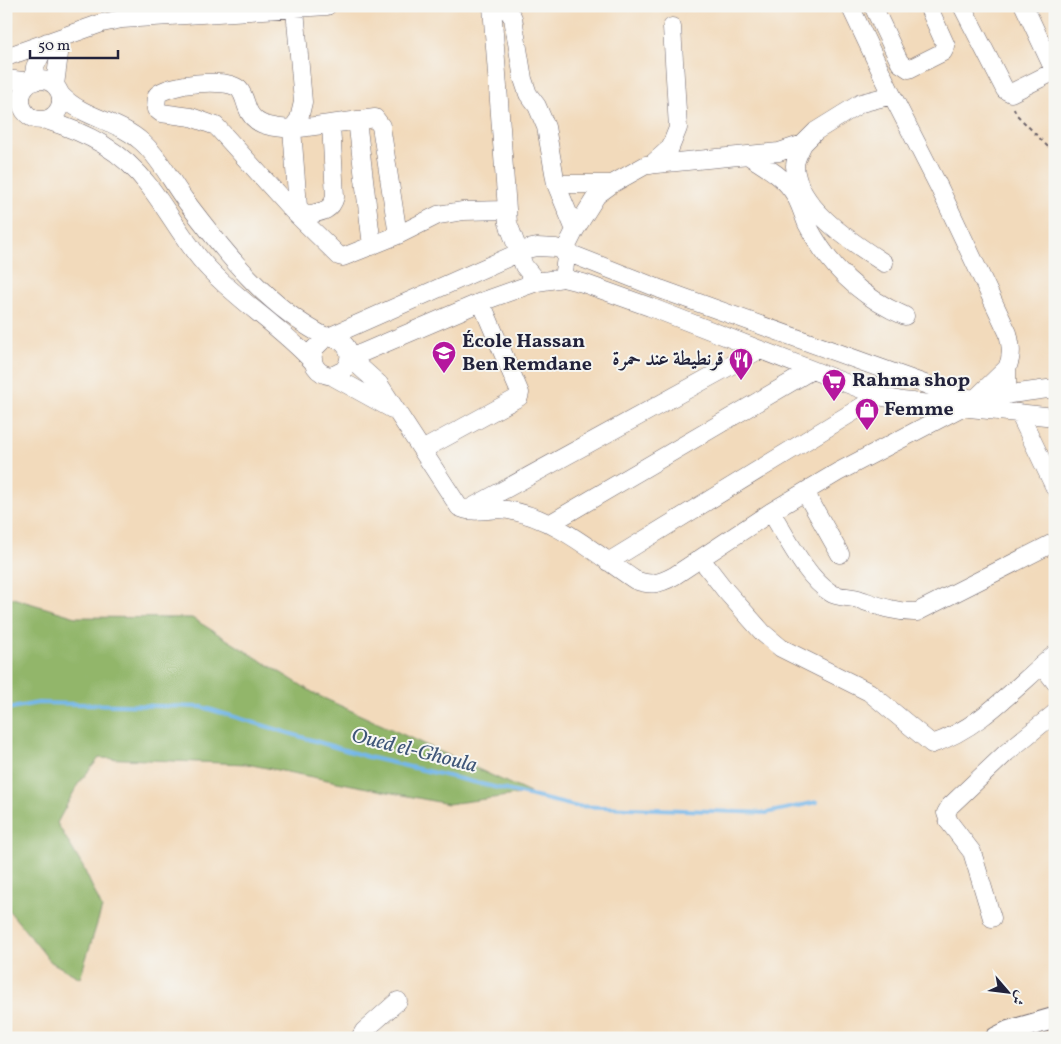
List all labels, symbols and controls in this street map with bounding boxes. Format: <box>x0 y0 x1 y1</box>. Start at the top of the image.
scale bar <box>30 28 118 60</box>
text: 50 m <box>38 36 70 57</box>
place label: École Hassan Ben Remdane <box>462 328 592 379</box>
school or university icon: École Hassan Ben Remdane <box>431 340 457 374</box>
place label: قرنطيطة عند حمرة <box>612 346 724 374</box>
restaurant icon: قرنطيطة عند حمرة <box>728 347 754 381</box>
place label: Rahma shop <box>852 367 970 395</box>
supermarket icon: Rahma shop <box>821 368 847 402</box>
place label: Femme <box>884 396 954 424</box>
shop icon: Femme <box>854 397 880 431</box>
water label: Oued el-Ghoula <box>348 721 480 781</box>
north arrow <box>984 966 1034 1016</box>
text: ش <box>1006 987 1030 1008</box>

